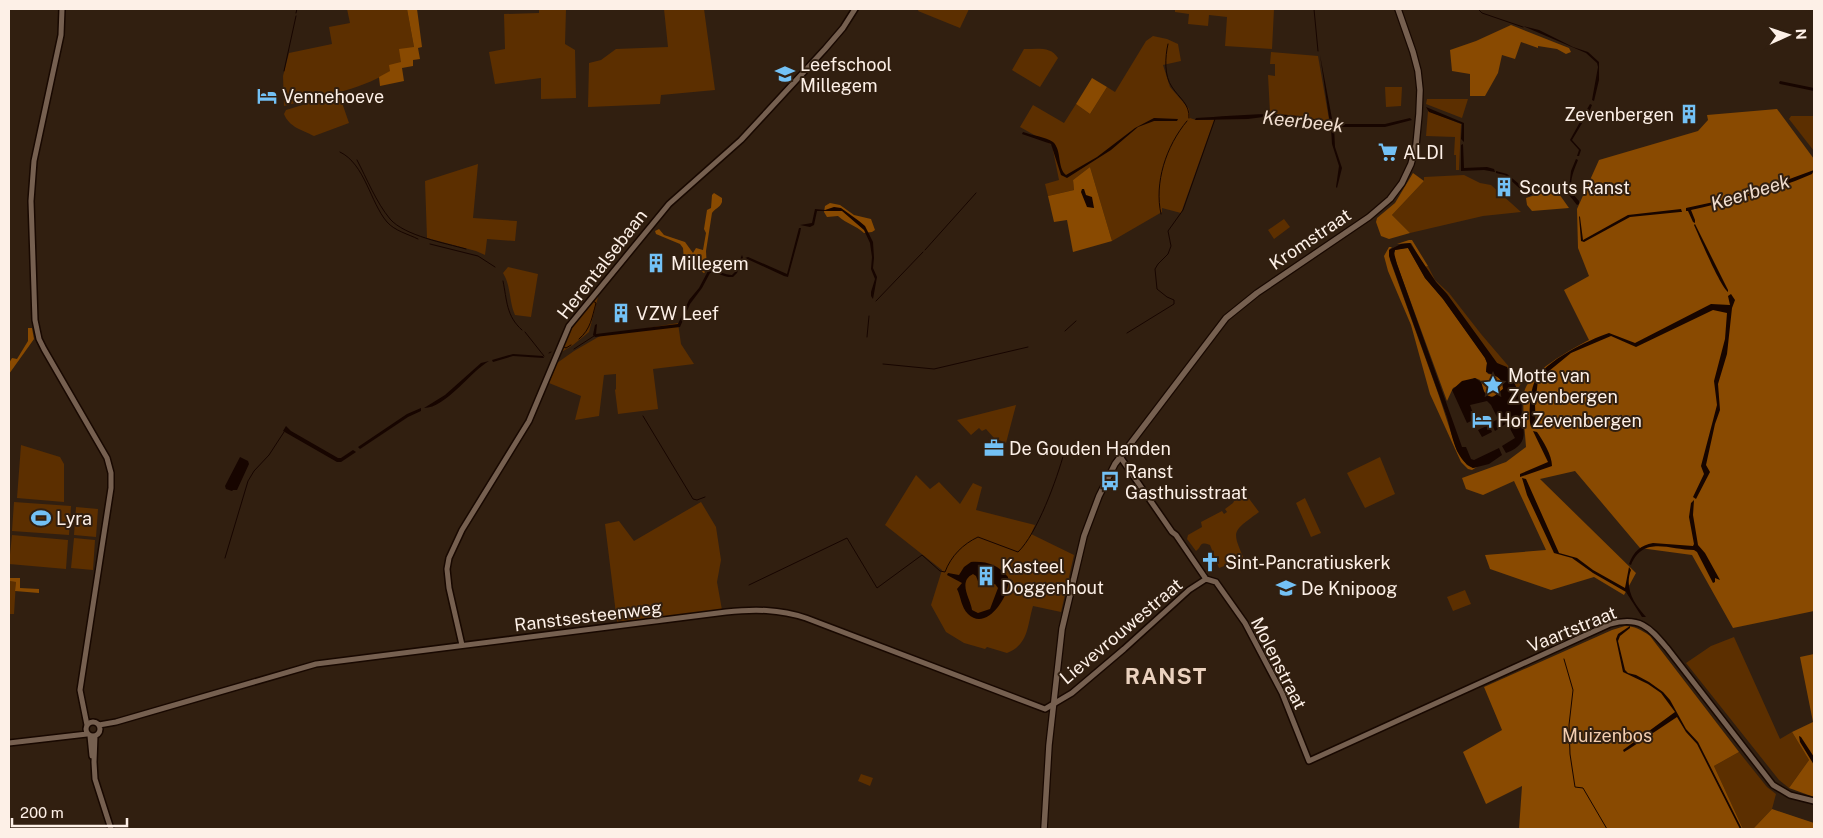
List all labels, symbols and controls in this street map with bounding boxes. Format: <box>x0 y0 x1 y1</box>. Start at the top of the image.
north arrow <box>1763 10 1813 60</box>
text: N <box>1793 28 1809 40</box>
place label: Leefschool Millegem <box>800 54 892 96</box>
school or university icon: Leefschool Millegem <box>774 63 796 85</box>
hotel icon: Vennehoeve <box>256 85 278 107</box>
place label: Vennehoeve <box>282 86 384 107</box>
building icon: Zevenbergen <box>1678 103 1700 125</box>
place label: Zevenbergen <box>1564 104 1674 125</box>
water label: Keerbeek <box>1261 106 1346 136</box>
supermarket icon: ALDI <box>1377 141 1399 163</box>
place label: ALDI <box>1403 142 1444 163</box>
water label: Keerbeek <box>1708 169 1793 214</box>
building icon: Scouts Ranst <box>1493 176 1515 198</box>
place label: Scouts Ranst <box>1519 177 1630 198</box>
street label: Kromstraat <box>1265 204 1355 274</box>
street label: Herentalsebaan <box>553 205 651 323</box>
building icon: Millegem <box>645 252 667 274</box>
place label: Millegem <box>671 253 749 274</box>
building icon: VZW Leef <box>610 302 632 324</box>
place label: VZW Leef <box>636 303 719 324</box>
place label: Motte van Zevenbergen <box>1508 365 1618 407</box>
place icon: Motte van Zevenbergen <box>1482 374 1504 396</box>
hotel icon: Hof Zevenbergen <box>1471 409 1493 431</box>
place label: Hof Zevenbergen <box>1497 410 1642 431</box>
office icon: De Gouden Handen <box>983 437 1005 459</box>
place label: De Gouden Handen <box>1009 438 1171 459</box>
place label: Ranst Gasthuisstraat <box>1125 461 1248 503</box>
bus stop icon: Ranst Gasthuisstraat <box>1099 470 1121 492</box>
sports icon: Lyra <box>30 507 52 529</box>
place label: Lyra <box>56 508 92 529</box>
church icon: Sint-Pancratiuskerk <box>1199 551 1221 573</box>
place label: Sint-Pancratiuskerk <box>1225 552 1391 573</box>
place label: Kasteel Doggenhout <box>1001 556 1104 598</box>
building icon: Kasteel Doggenhout <box>975 565 997 587</box>
street label: Lievevrouwestraat <box>1055 574 1187 688</box>
school or university icon: De Knipoog <box>1275 577 1297 599</box>
place label: De Knipoog <box>1301 578 1397 599</box>
street label: Ranstsesteenweg <box>513 597 663 635</box>
street label: Vaartstraat <box>1524 602 1620 656</box>
street label: Molenstraat <box>1247 613 1311 713</box>
district label: RANST <box>1125 663 1207 689</box>
park label: Muizenbos <box>1562 725 1652 746</box>
scale bar <box>12 796 128 828</box>
text: 200 m <box>20 804 64 821</box>

